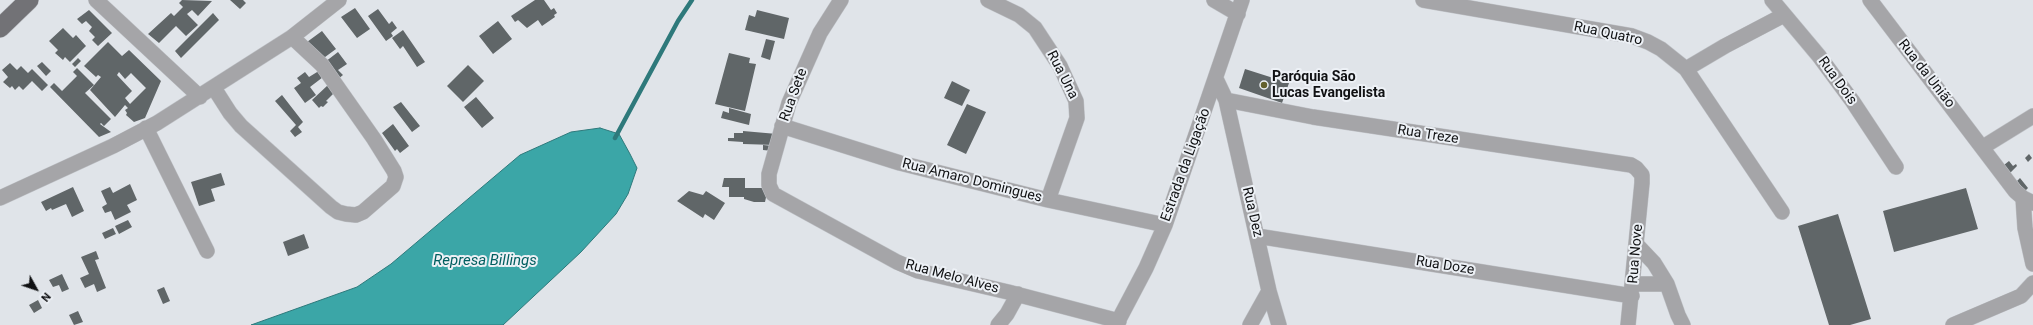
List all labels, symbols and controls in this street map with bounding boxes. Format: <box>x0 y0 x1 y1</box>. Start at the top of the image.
street label: Rua Quatro <box>1572 19 1644 49</box>
street label: Rua da União <box>1894 36 1958 112</box>
street label: Rua Una <box>1043 48 1081 102</box>
street label: Rua Dois <box>1814 54 1860 108</box>
street label: Rua Sete <box>777 66 811 124</box>
place label: Paróquia São Lucas Evangelista <box>1272 69 1385 102</box>
marker: Paróquia São Lucas Evangelista <box>1259 80 1269 90</box>
street label: Estrada da Ligação <box>1158 106 1214 224</box>
street label: Rua Treze <box>1396 122 1460 148</box>
street label: Rua Amaro Domingues <box>900 156 1044 206</box>
street label: Rua Dez <box>1238 185 1266 239</box>
street label: Rua Nove <box>1625 224 1647 284</box>
water label: Represa Billings <box>433 252 537 270</box>
street label: Rua Doze <box>1415 253 1475 279</box>
street label: Rua Melo Alves <box>904 256 1000 298</box>
north arrow <box>16 269 56 309</box>
text: N <box>38 290 53 304</box>

